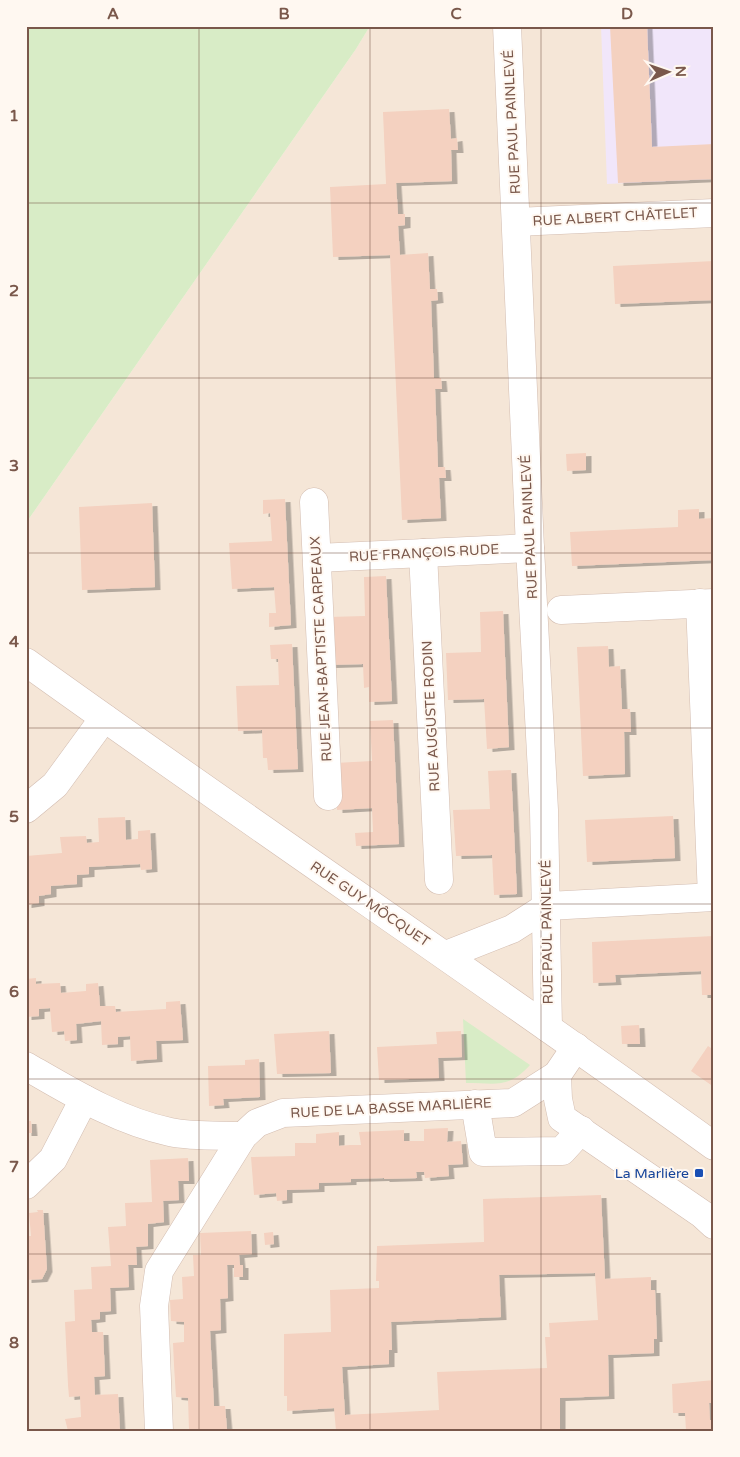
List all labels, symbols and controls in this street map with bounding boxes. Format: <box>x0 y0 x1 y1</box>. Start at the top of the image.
text: A <box>107 4 119 24</box>
text: B <box>278 4 290 24</box>
text: C <box>450 4 462 24</box>
text: D <box>621 4 633 24</box>
north arrow <box>642 48 692 98</box>
street label: RUE PAUL PAINLEVÉ <box>500 49 524 195</box>
text: N <box>672 66 689 77</box>
text: 1 <box>9 106 19 126</box>
street label: RUE ALBERT CHÂTELET <box>532 204 698 230</box>
text: 2 <box>9 281 19 301</box>
street label: RUE PAUL PAINLEVÉ <box>517 454 541 600</box>
text: 3 <box>9 456 19 476</box>
street label: RUE JEAN-BAPTISTE CARPEAUX <box>307 536 335 762</box>
street label: RUE FRANÇOIS RUDE <box>348 541 500 565</box>
text: 4 <box>9 632 19 652</box>
street label: RUE AUGUSTE RODIN <box>419 640 443 792</box>
text: 5 <box>9 807 19 827</box>
street label: RUE GUY MÔCQUET <box>307 858 433 951</box>
street label: RUE PAUL PAINLEVÉ <box>537 860 557 1004</box>
text: 6 <box>9 982 19 1002</box>
street label: RUE DE LA BASSE MARLIÈRE <box>290 1094 492 1122</box>
text: 7 <box>9 1157 19 1177</box>
place label: La Marlière <box>615 1165 689 1182</box>
marker: La Marlière <box>693 1167 705 1179</box>
text: 8 <box>9 1333 19 1353</box>

